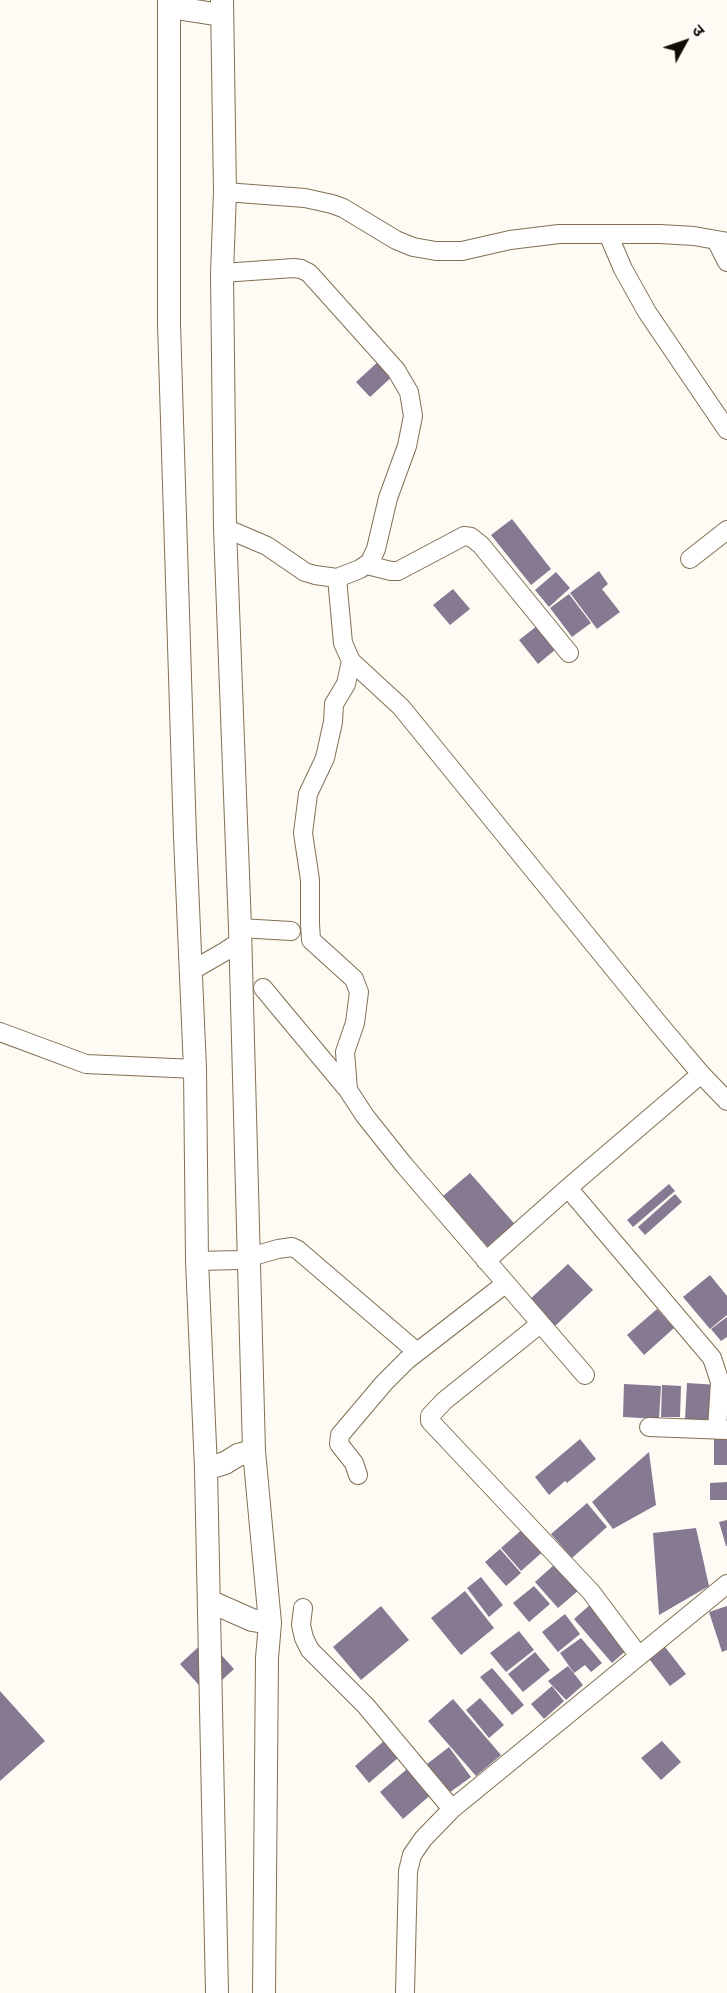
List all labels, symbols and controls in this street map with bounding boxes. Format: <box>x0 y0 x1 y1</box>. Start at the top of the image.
north arrow <box>655 12 715 72</box>
text: उ <box>687 20 710 41</box>

